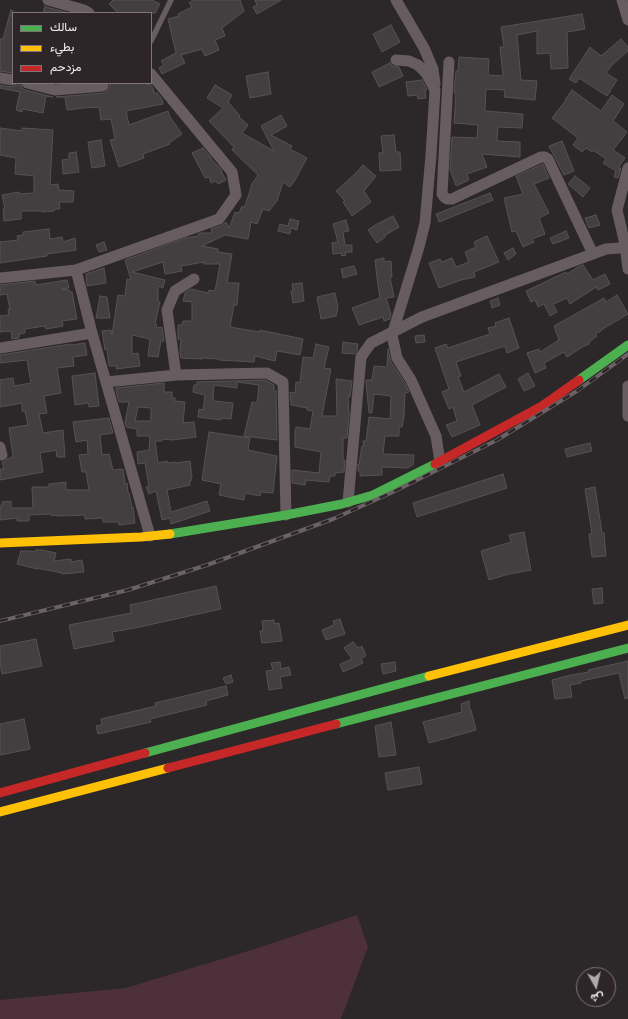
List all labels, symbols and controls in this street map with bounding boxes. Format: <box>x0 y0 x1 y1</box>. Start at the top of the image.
legend <box>12 12 152 84</box>
text: سالك <box>50 19 77 34</box>
text: بطيء <box>50 39 74 54</box>
text: مزدحم <box>50 59 81 74</box>
north arrow <box>576 967 616 1007</box>
text: ش <box>590 990 605 1006</box>

